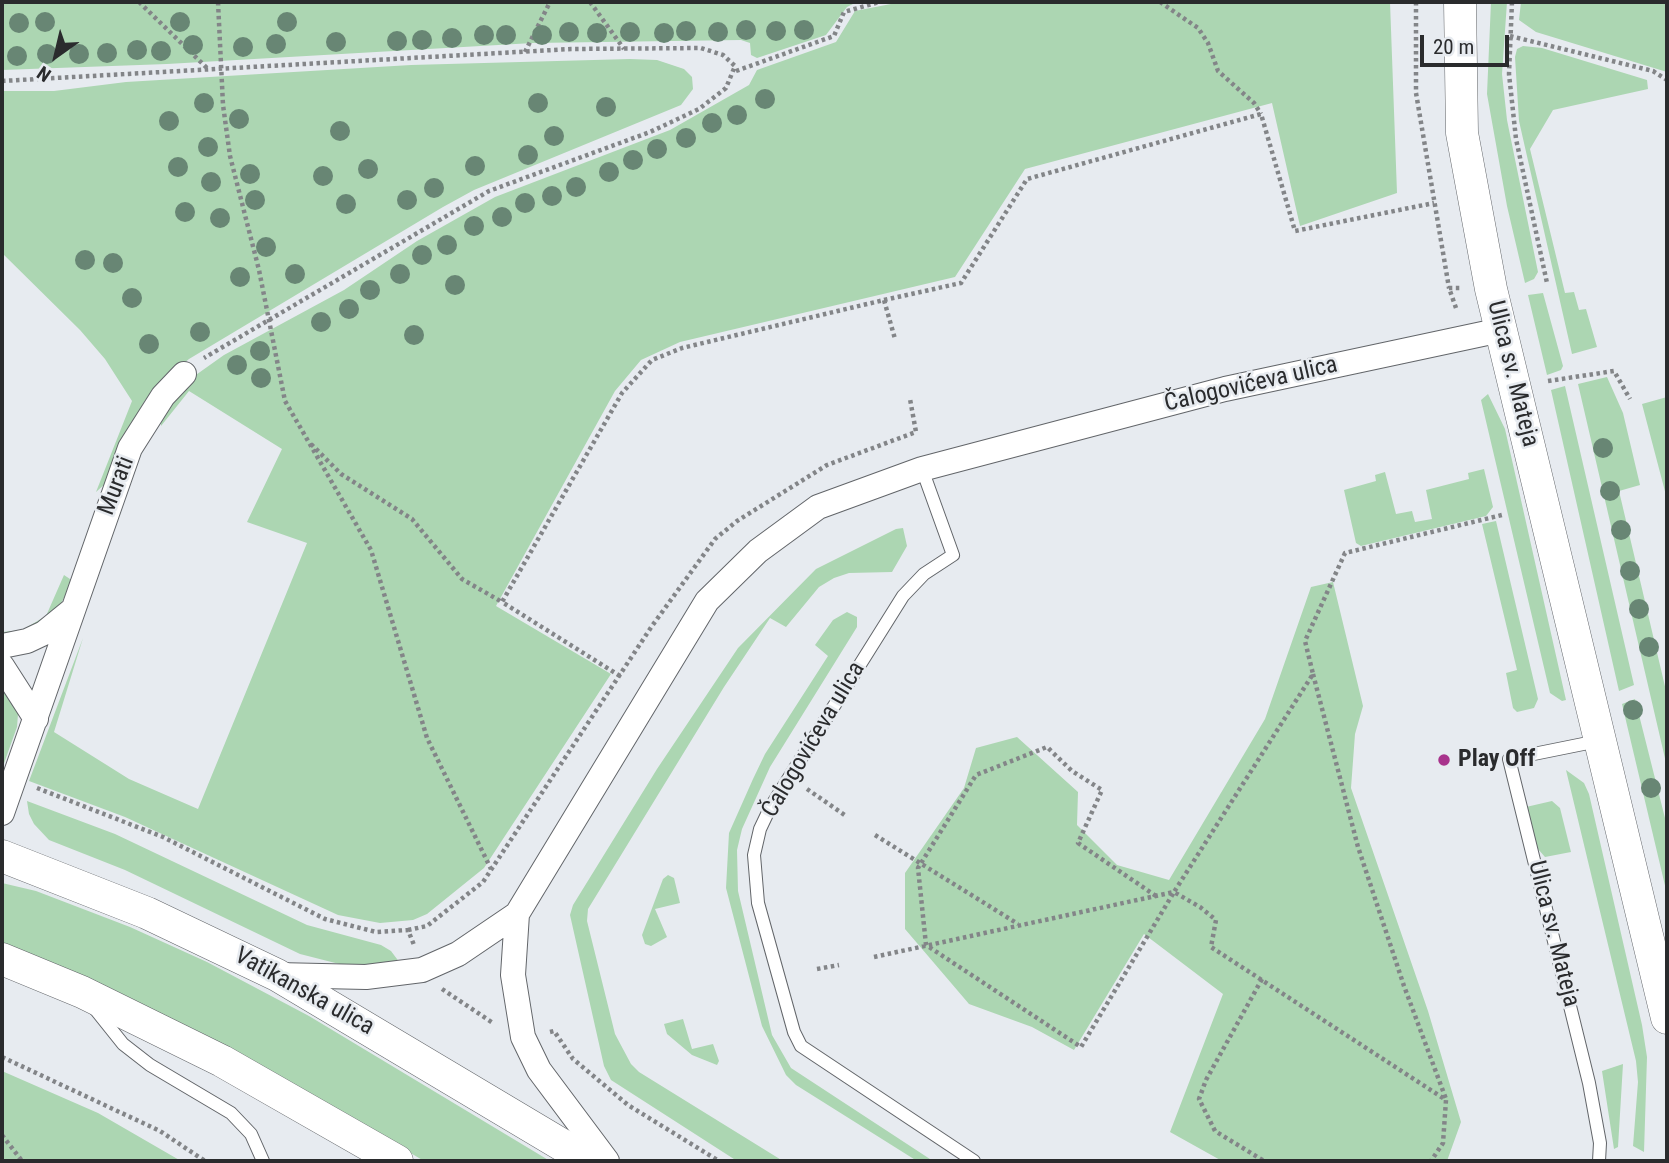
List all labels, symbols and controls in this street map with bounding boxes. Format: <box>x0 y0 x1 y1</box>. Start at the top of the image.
north arrow <box>21 21 91 91</box>
scale bar <box>1424 21 1513 65</box>
text: 20 m <box>1433 35 1474 59</box>
text: N <box>33 61 55 87</box>
street label: Ulica sv. Mateja <box>1480 298 1544 450</box>
street label: Čalogovićeva ulica <box>1162 351 1340 419</box>
street label: Murati <box>93 453 141 519</box>
street label: Čalogovićeva ulica <box>756 657 872 823</box>
place label: Play Off <box>1458 746 1535 774</box>
marker: Play Off <box>1436 752 1452 768</box>
street label: Ulica sv. Mateja <box>1521 858 1585 1010</box>
street label: Vatikanska ulica <box>229 942 379 1042</box>

